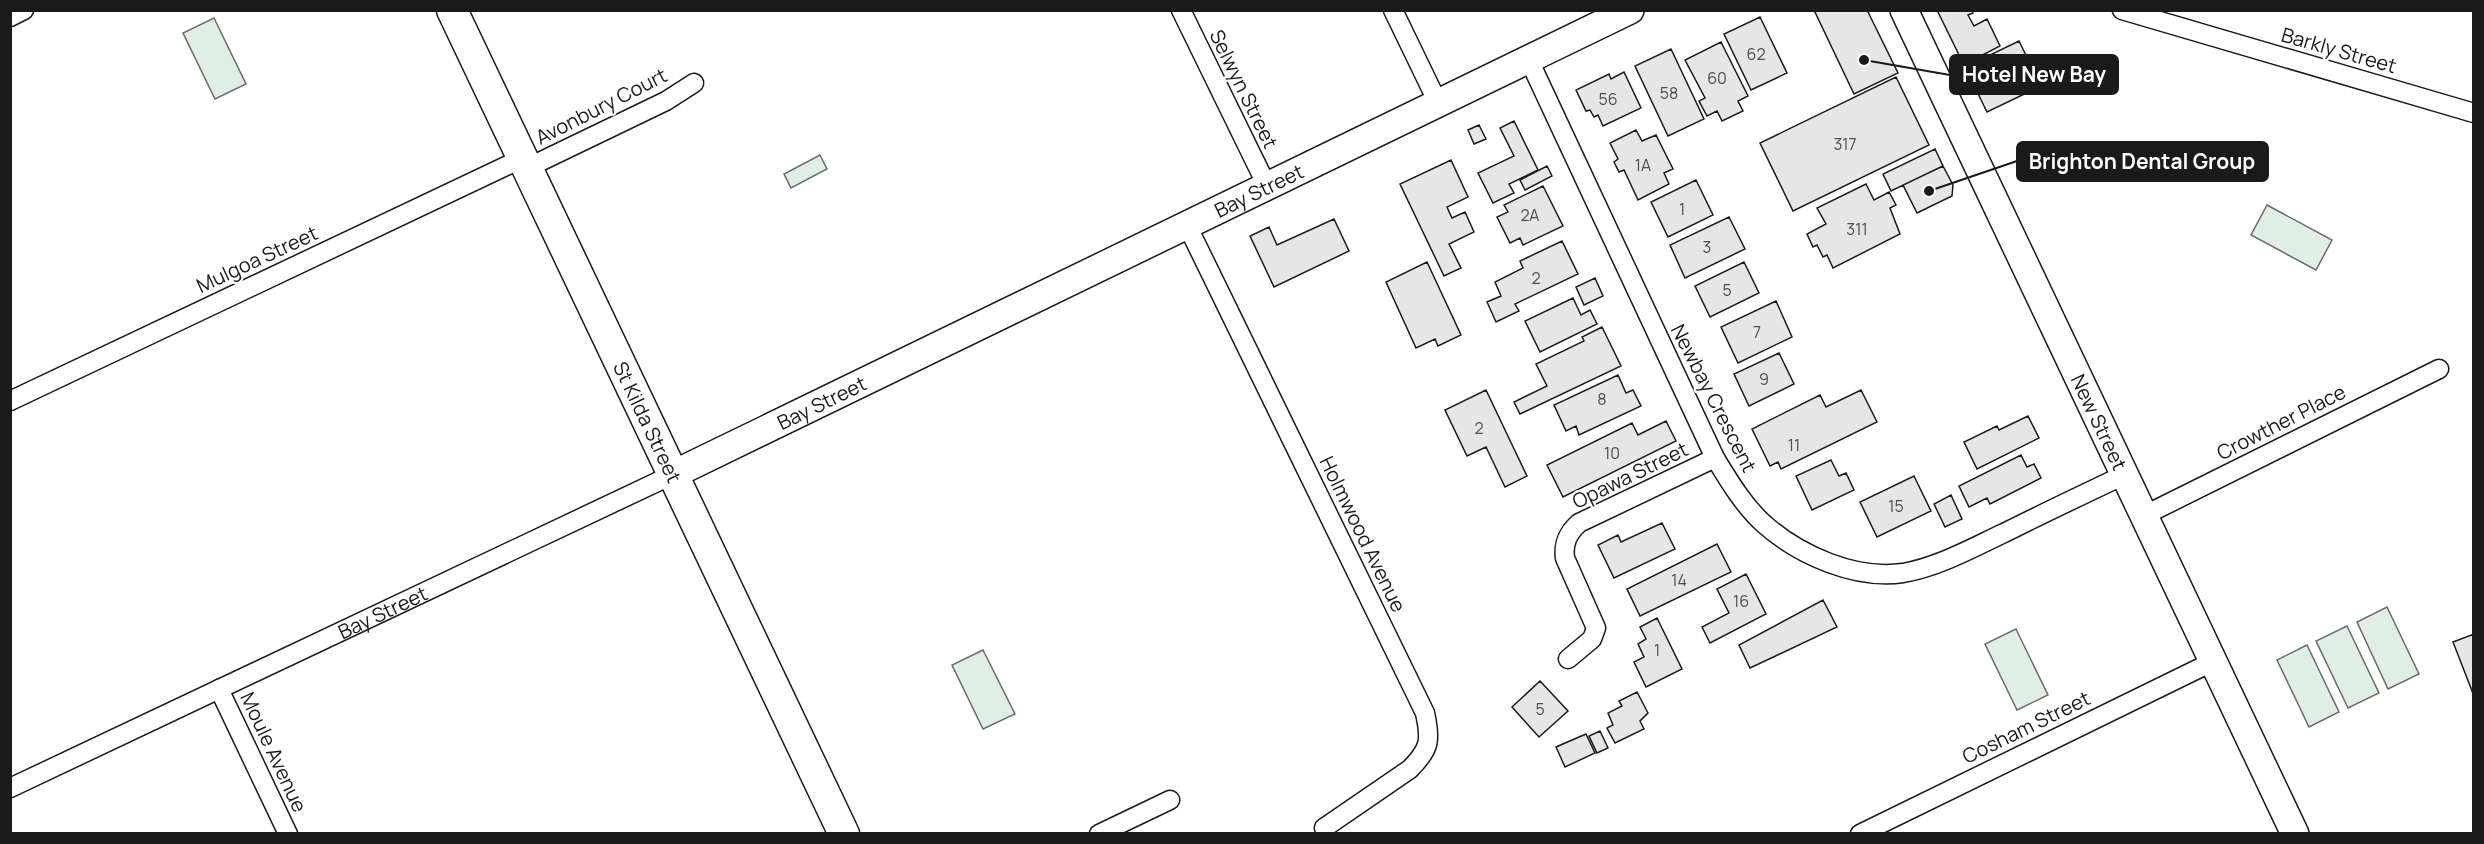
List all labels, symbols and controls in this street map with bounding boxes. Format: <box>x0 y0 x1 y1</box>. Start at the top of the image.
street label: Barkly Street <box>2278 21 2400 79</box>
street label: Selwyn Street <box>1204 25 1284 153</box>
house number: 62 <box>1746 43 1766 65</box>
callout: Hotel New Bay <box>1950 55 2118 94</box>
text: Hotel New Bay <box>1962 60 2106 88</box>
street label: Avonbury Court <box>531 61 671 151</box>
house number: 60 <box>1707 67 1727 89</box>
house number: 58 <box>1660 82 1678 104</box>
house number: 56 <box>1598 88 1618 110</box>
house number: 317 <box>1833 133 1857 155</box>
callout: Brighton Dental Group <box>2017 142 2268 181</box>
text: Brighton Dental Group <box>2029 147 2255 175</box>
house number: 1A <box>1635 154 1651 176</box>
street label: Bay Street <box>1210 157 1308 223</box>
house number: 1 <box>1679 198 1685 220</box>
house number: 2A <box>1521 204 1539 226</box>
house number: 311 <box>1846 218 1868 240</box>
street label: Mulgoa Street <box>192 219 322 299</box>
house number: 3 <box>1703 236 1711 258</box>
house number: 2 <box>1531 267 1541 289</box>
house number: 5 <box>1722 279 1732 301</box>
street label: Newbay Crescent <box>1665 319 1763 477</box>
house number: 7 <box>1753 321 1761 343</box>
street label: St Kilda Street <box>607 357 688 487</box>
house number: 9 <box>1759 368 1769 390</box>
street label: Bay Street <box>772 369 871 436</box>
street label: New Street <box>2065 370 2134 474</box>
street label: Crowther Place <box>2212 378 2350 466</box>
house number: 8 <box>1597 388 1607 410</box>
house number: 2 <box>1474 417 1484 439</box>
house number: 11 <box>1788 434 1800 456</box>
street label: Opawa Street <box>1568 435 1692 515</box>
house number: 10 <box>1604 442 1620 464</box>
street label: Holmwood Avenue <box>1314 452 1412 616</box>
house number: 15 <box>1888 495 1904 517</box>
house number: 14 <box>1671 569 1687 591</box>
street label: Bay Street <box>333 579 432 645</box>
house number: 16 <box>1733 590 1749 612</box>
house number: 1 <box>1654 639 1660 661</box>
street label: Cosham Street <box>1958 684 2094 770</box>
street label: Moule Avenue <box>234 688 314 816</box>
house number: 5 <box>1535 698 1545 720</box>

